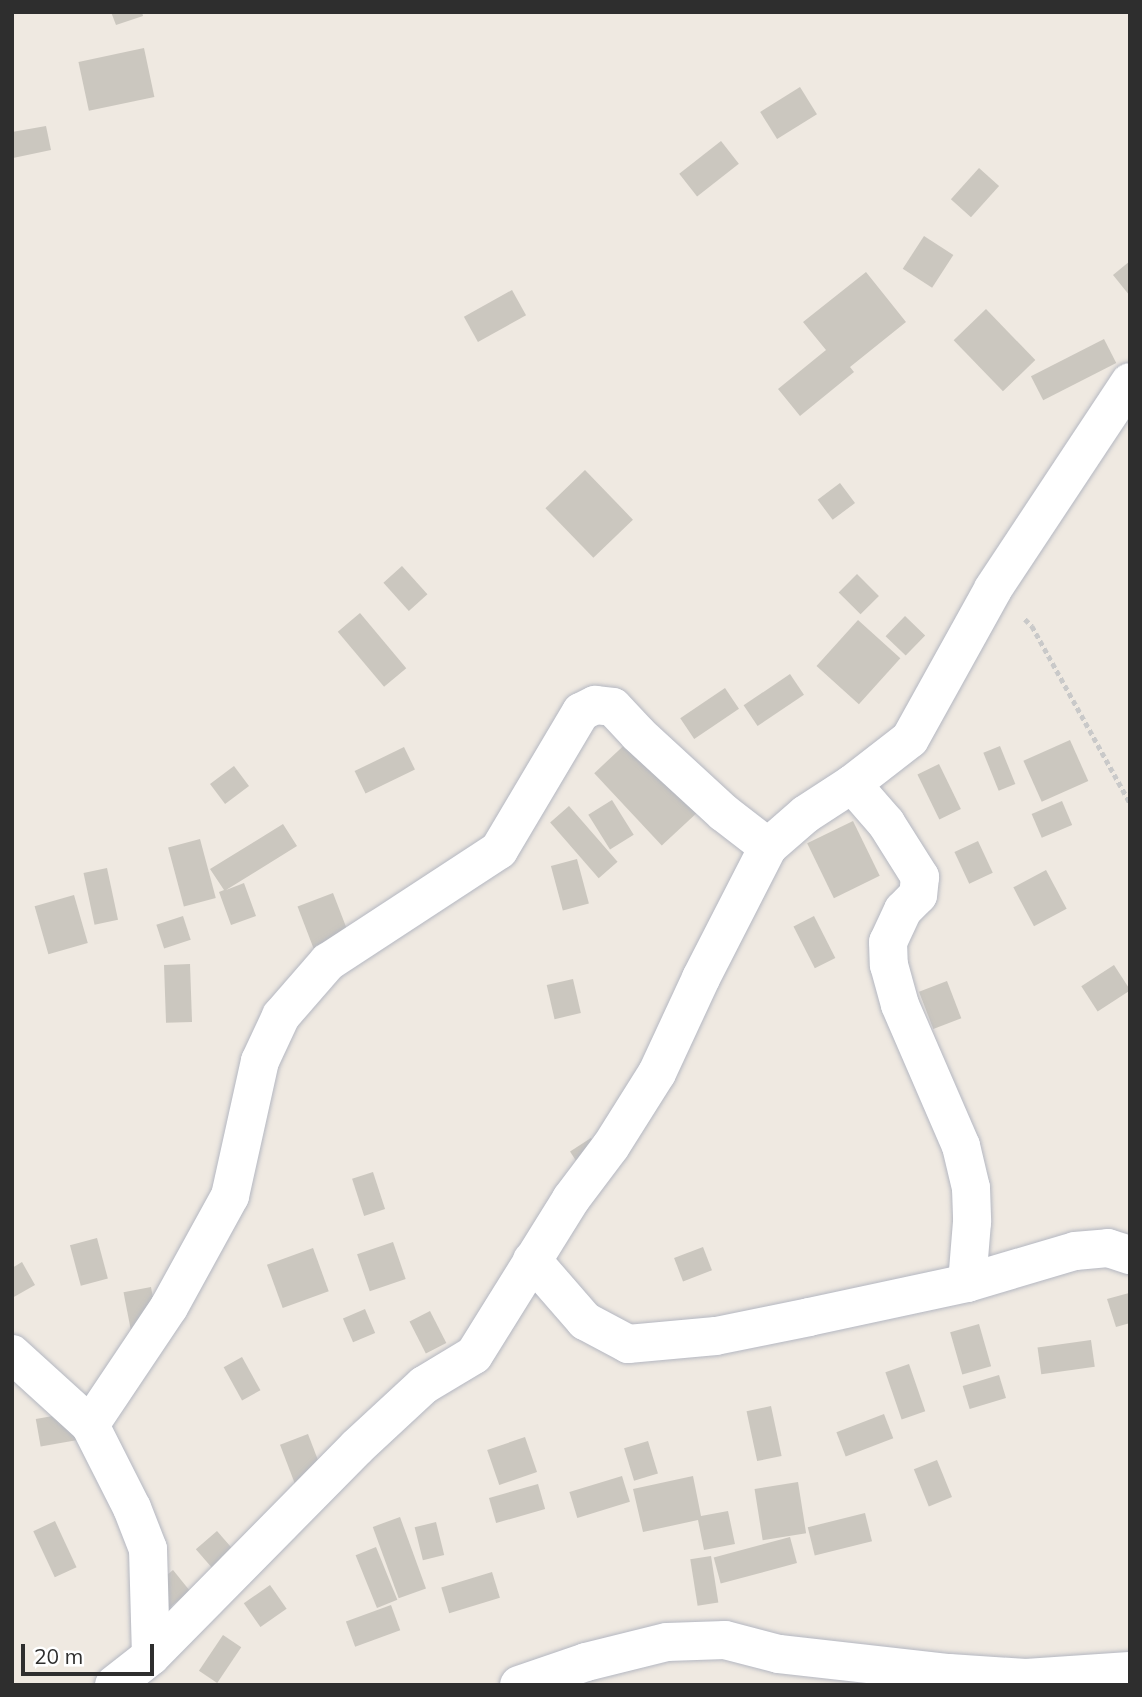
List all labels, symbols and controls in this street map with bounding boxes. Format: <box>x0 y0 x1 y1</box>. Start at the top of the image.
scale bar <box>24 1630 158 1674</box>
text: 20 m <box>34 1643 83 1669</box>

